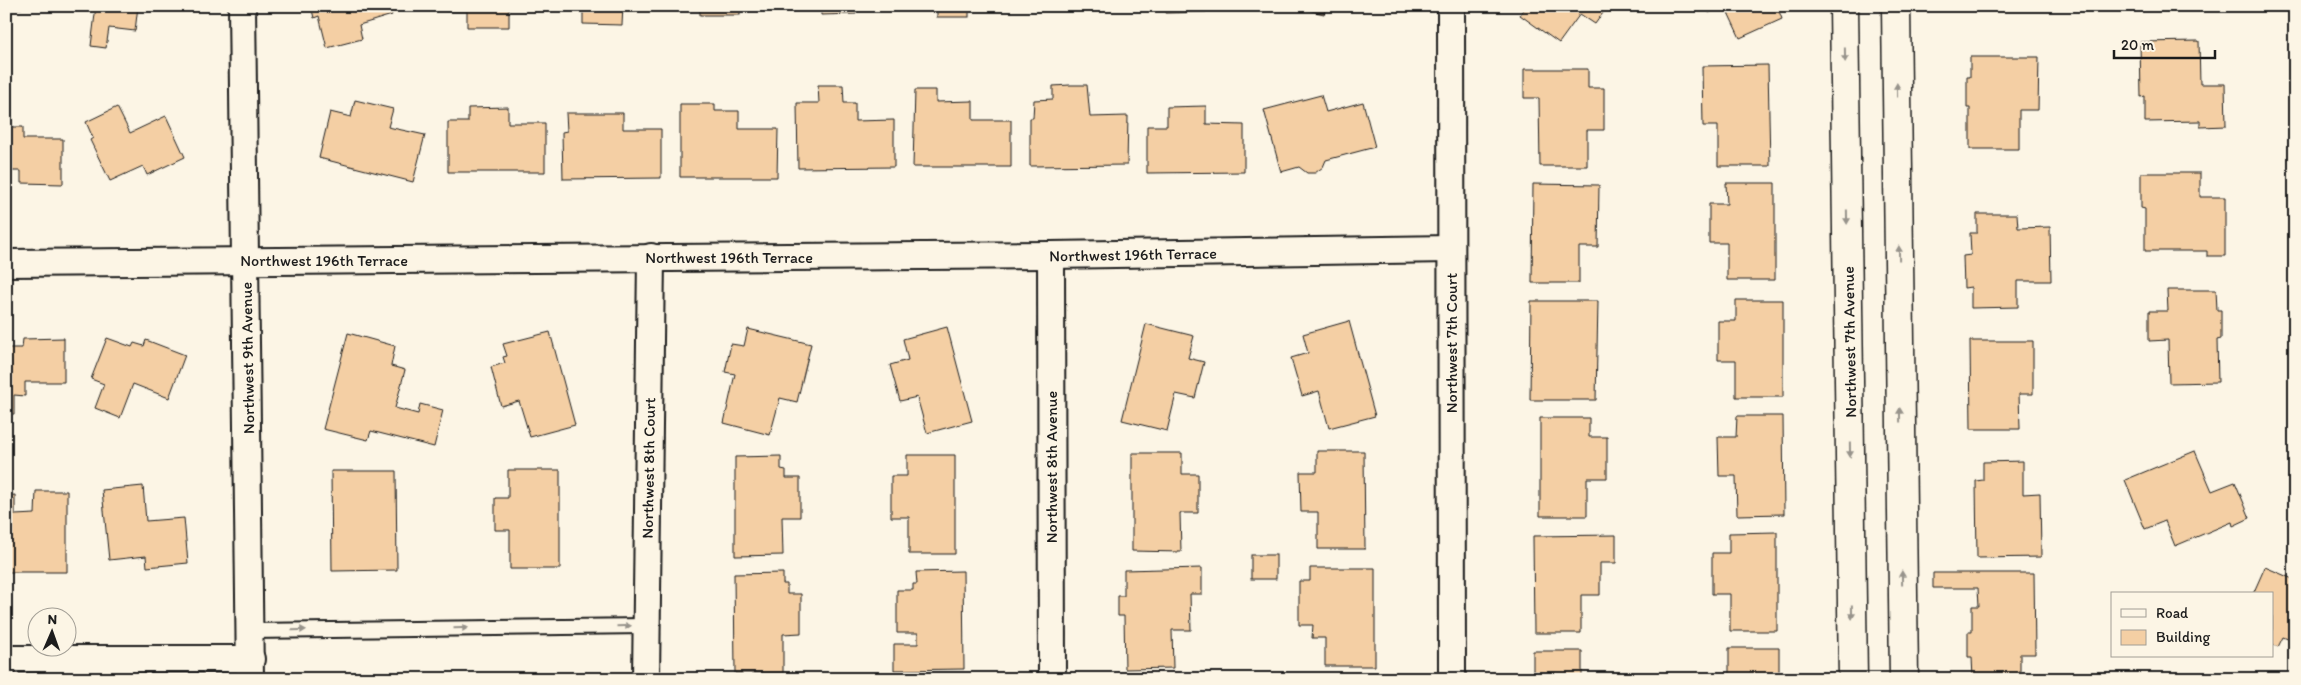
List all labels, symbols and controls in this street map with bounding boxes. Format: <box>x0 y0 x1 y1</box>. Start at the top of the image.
scale bar <box>2114 28 2215 60</box>
text: 20 m <box>2121 36 2155 54</box>
one-way arrow <box>1841 47 1849 63</box>
one-way arrow <box>1893 82 1901 98</box>
one-way arrow <box>1843 210 1851 226</box>
street label: Northwest 196th Terrace <box>1049 244 1217 265</box>
one-way arrow <box>1894 244 1902 260</box>
street label: Northwest 196th Terrace <box>645 248 813 267</box>
street label: Northwest 196th Terrace <box>240 251 408 270</box>
street label: Northwest 7th Avenue <box>1839 266 1860 418</box>
street label: Northwest 7th Court <box>1442 273 1461 413</box>
street label: Northwest 9th Avenue <box>237 282 258 434</box>
street label: Northwest 8th Avenue <box>1042 391 1061 543</box>
street label: Northwest 8th Court <box>638 397 659 539</box>
one-way arrow <box>1896 407 1904 423</box>
one-way arrow <box>1846 442 1854 458</box>
one-way arrow <box>1898 569 1906 585</box>
legend <box>2111 592 2274 658</box>
text: Road <box>2156 604 2189 622</box>
one-way arrow <box>1848 605 1856 621</box>
north arrow <box>28 608 78 658</box>
text: N <box>47 611 57 628</box>
one-way arrow <box>616 622 632 630</box>
one-way arrow <box>454 624 470 632</box>
one-way arrow <box>291 626 307 634</box>
text: Building <box>2156 628 2210 646</box>

